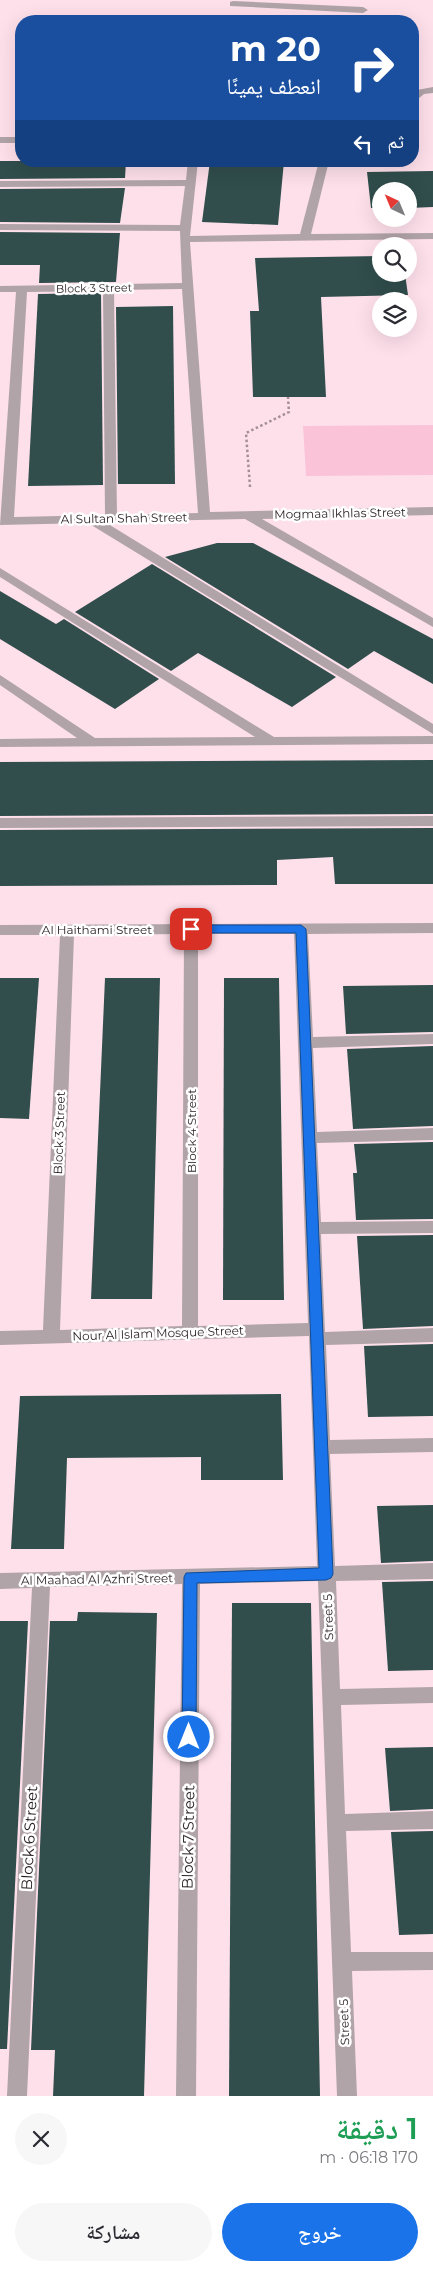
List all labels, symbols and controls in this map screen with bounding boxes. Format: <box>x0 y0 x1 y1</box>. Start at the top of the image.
text: 20 m <box>230 27 321 70</box>
icon: right <box>339 35 404 100</box>
text: انعطف يمينًا <box>226 73 321 100</box>
icon: left <box>349 130 377 158</box>
text: ثم <box>387 130 404 153</box>
north arrow <box>372 182 418 228</box>
map controls <box>372 182 417 337</box>
button: search <box>372 237 417 282</box>
street label: Block 3 Street <box>56 280 133 296</box>
button: layers <box>372 292 417 337</box>
street label: Mogmaa Ikhlas Street <box>274 504 406 522</box>
street label: Al Sultan Shah Street <box>61 509 188 527</box>
pin <box>170 908 212 950</box>
icon: arrive <box>177 915 205 943</box>
street label: Al Haithami Street <box>42 922 152 937</box>
street label: Block 4 Street <box>184 1089 199 1173</box>
street label: Block 3 Street <box>50 1091 68 1175</box>
street label: Nour Al Islam Mosque Street <box>72 1323 244 1343</box>
street label: Al Maahad Al Azhri Street <box>21 1570 173 1588</box>
street label: Street 5 <box>320 1593 336 1640</box>
position arrow <box>162 1710 214 1762</box>
street label: Block 6 Street <box>17 1785 41 1891</box>
street label: Block 7 Street <box>178 1785 198 1889</box>
street label: Street 5 <box>336 1998 352 2045</box>
text: 1 دقيقة <box>336 2110 418 2147</box>
button: close <box>15 2113 67 2165</box>
text: 170 m · 06:18 <box>319 2148 418 2167</box>
button: مشاركة <box>15 2203 212 2261</box>
button: خروج <box>222 2203 418 2261</box>

